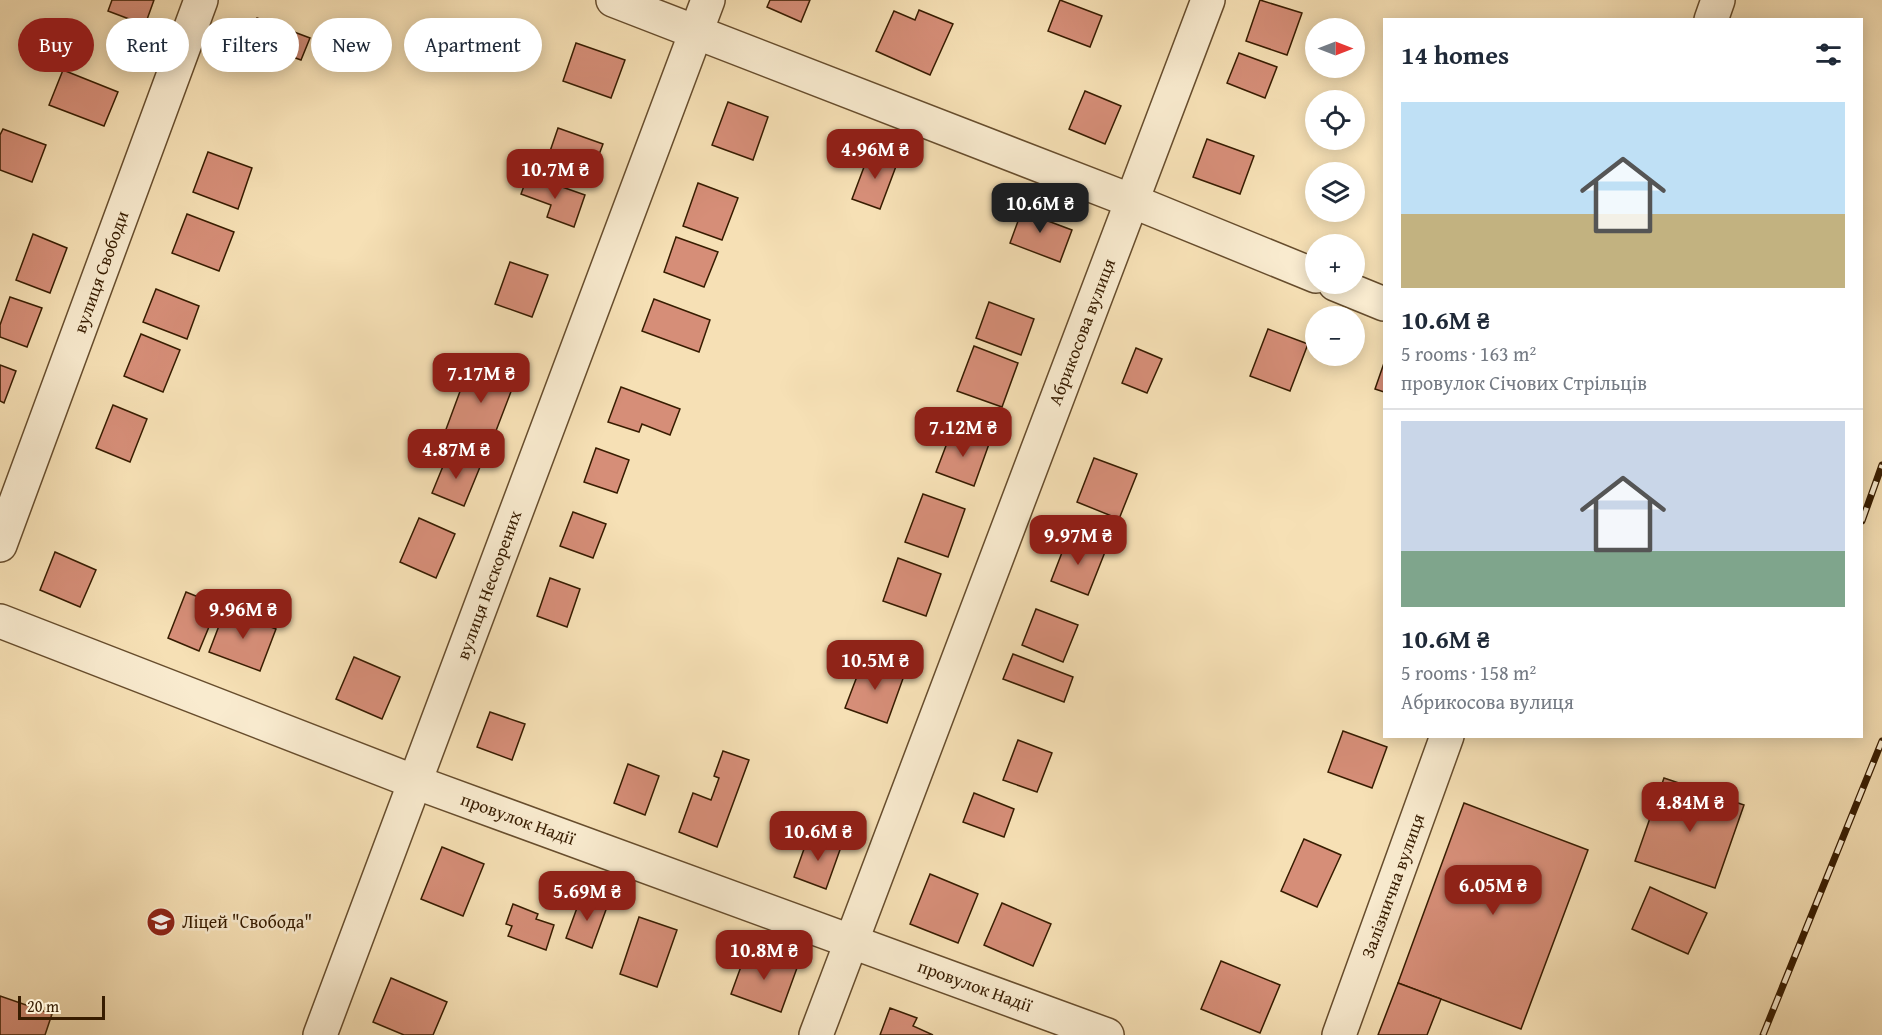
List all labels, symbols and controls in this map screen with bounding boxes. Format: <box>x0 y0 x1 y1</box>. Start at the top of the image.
chip: Buy <box>18 18 94 72</box>
chip: Rent <box>106 18 189 72</box>
chip: Filters <box>201 18 299 72</box>
chip: New <box>311 18 392 72</box>
chip: Apartment <box>404 18 542 72</box>
north arrow <box>1305 18 1365 78</box>
map controls <box>1305 18 1365 366</box>
text: 14 homes <box>1401 35 1509 74</box>
icon: filters <box>1812 38 1845 71</box>
button: locate <box>1305 90 1365 150</box>
pin: 4.96M ₴ <box>820 129 930 180</box>
text: 4.96M ₴ <box>841 134 909 163</box>
icon: home <box>1569 141 1677 249</box>
pin: 10.7M ₴ <box>500 149 610 200</box>
text: 10.7M ₴ <box>521 154 589 183</box>
button: layers <box>1305 162 1365 222</box>
pin: 10.6M ₴ <box>985 183 1095 234</box>
text: 10.6M ₴ <box>1006 188 1074 217</box>
street label: вулиця Свободи <box>66 207 135 337</box>
button: + <box>1305 234 1365 294</box>
street label: Абрикосова вулиця <box>1041 254 1122 409</box>
text: 10.6M ₴ <box>1401 300 1490 339</box>
button: − <box>1305 306 1365 366</box>
text: 5 rooms · 163 m² <box>1401 339 1536 368</box>
pin: 7.17M ₴ <box>426 353 536 404</box>
text: 7.17M ₴ <box>447 358 515 387</box>
text: провулок Січових Стрільців <box>1401 368 1647 397</box>
pin: 7.12M ₴ <box>908 407 1018 458</box>
text: 7.12M ₴ <box>929 412 997 441</box>
pin: 4.87M ₴ <box>401 429 511 480</box>
text: 4.87M ₴ <box>422 434 490 463</box>
icon: home <box>1569 460 1677 568</box>
street label: вулиця Нескорених <box>449 506 528 663</box>
pin: 9.97M ₴ <box>1023 515 1133 566</box>
text: 9.97M ₴ <box>1044 520 1112 549</box>
pin: 9.96M ₴ <box>188 589 298 640</box>
text: 9.96M ₴ <box>209 594 277 623</box>
text: 10.6M ₴ <box>1401 619 1490 658</box>
pin: 10.5M ₴ <box>820 640 930 691</box>
text: 10.5M ₴ <box>841 645 909 674</box>
text: 5 rooms · 158 m² <box>1401 658 1536 687</box>
text: Абрикосова вулиця <box>1401 687 1574 716</box>
pin: 4.84M ₴ <box>1635 782 1745 833</box>
street label: провулок Надії <box>457 785 580 852</box>
text: 4.84M ₴ <box>1656 787 1724 816</box>
street label: Залізнична вулиця <box>1354 810 1431 962</box>
pin: 10.6M ₴ <box>763 811 873 862</box>
text: 10.6M ₴ <box>784 816 852 845</box>
pin: 6.05M ₴ <box>1438 865 1548 916</box>
text: 6.05M ₴ <box>1459 870 1527 899</box>
pin: 5.69M ₴ <box>532 871 642 922</box>
text: 5.69M ₴ <box>553 876 621 905</box>
school or university icon: Ліцей "Свобода" <box>145 906 177 938</box>
place label: Ліцей "Свобода" <box>182 908 312 935</box>
pin: 10.8M ₴ <box>709 930 819 981</box>
text: 10.8M ₴ <box>730 935 798 964</box>
street label: провулок Надії <box>914 952 1037 1019</box>
scale bar <box>18 993 105 1020</box>
text: 20 m <box>27 994 59 1018</box>

